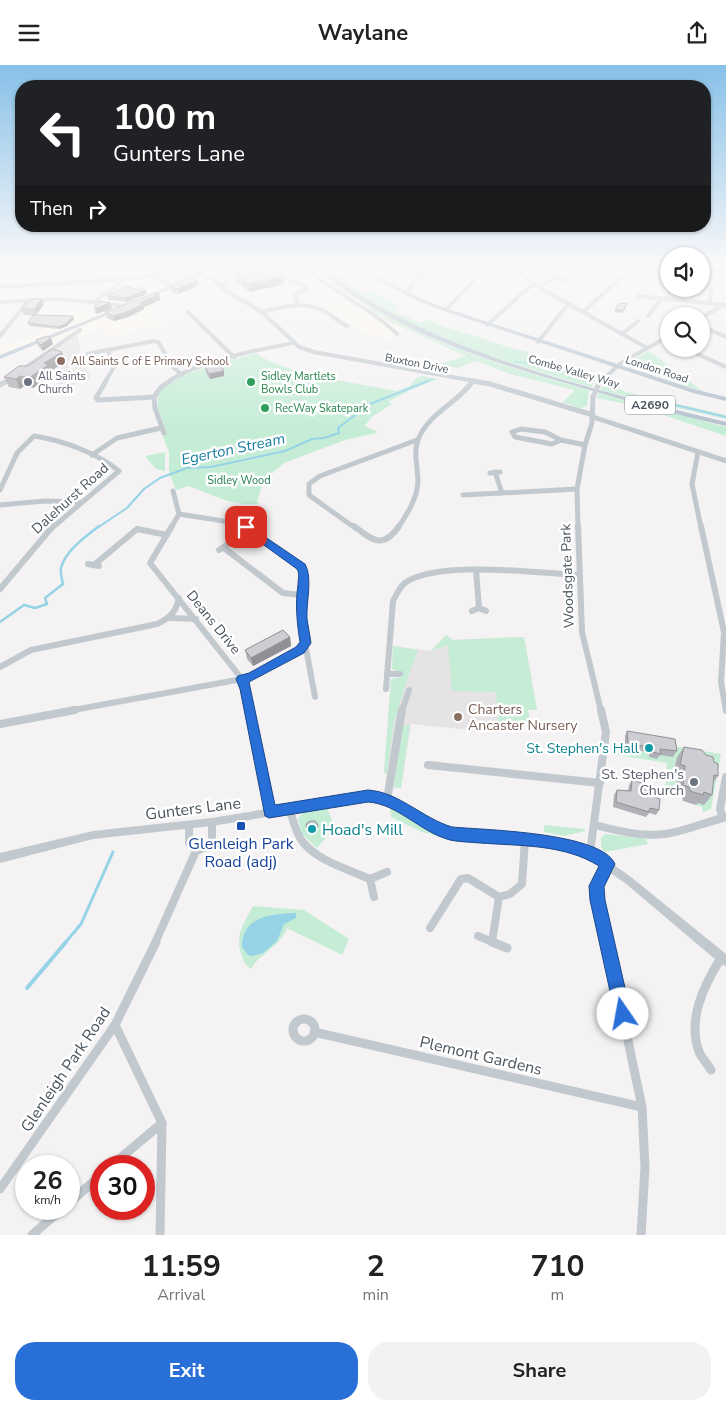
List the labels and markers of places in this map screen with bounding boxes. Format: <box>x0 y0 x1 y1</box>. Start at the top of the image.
place label: All Saints C of E Primary School <box>71 354 229 369</box>
marker: All Saints C of E Primary School <box>55 355 67 367</box>
place label: All Saints Church <box>38 369 86 397</box>
place label: Sidley Martlets Bowls Club <box>261 369 336 397</box>
marker: All Saints Church <box>22 376 34 388</box>
marker: Sidley Martlets Bowls Club <box>245 376 257 388</box>
place label: RecWay Skatepark <box>275 401 369 416</box>
marker: RecWay Skatepark <box>259 402 271 414</box>
pin <box>225 506 267 548</box>
place label: Charters Ancaster Nursery <box>468 700 578 735</box>
marker: Charters Ancaster Nursery <box>452 711 464 723</box>
place label: St. Stephen's Hall <box>526 739 640 758</box>
marker: St. Stephen's Hall <box>643 742 655 754</box>
place label: St. Stephen's Church <box>601 765 684 800</box>
marker: St. Stephen's Church <box>688 776 700 788</box>
place label: Hoad's Mill <box>322 819 403 841</box>
marker: Glenleigh Park Road (adj) <box>235 820 247 832</box>
marker: Hoad's Mill <box>306 823 318 835</box>
place label: Glenleigh Park Road (adj) <box>188 833 295 873</box>

